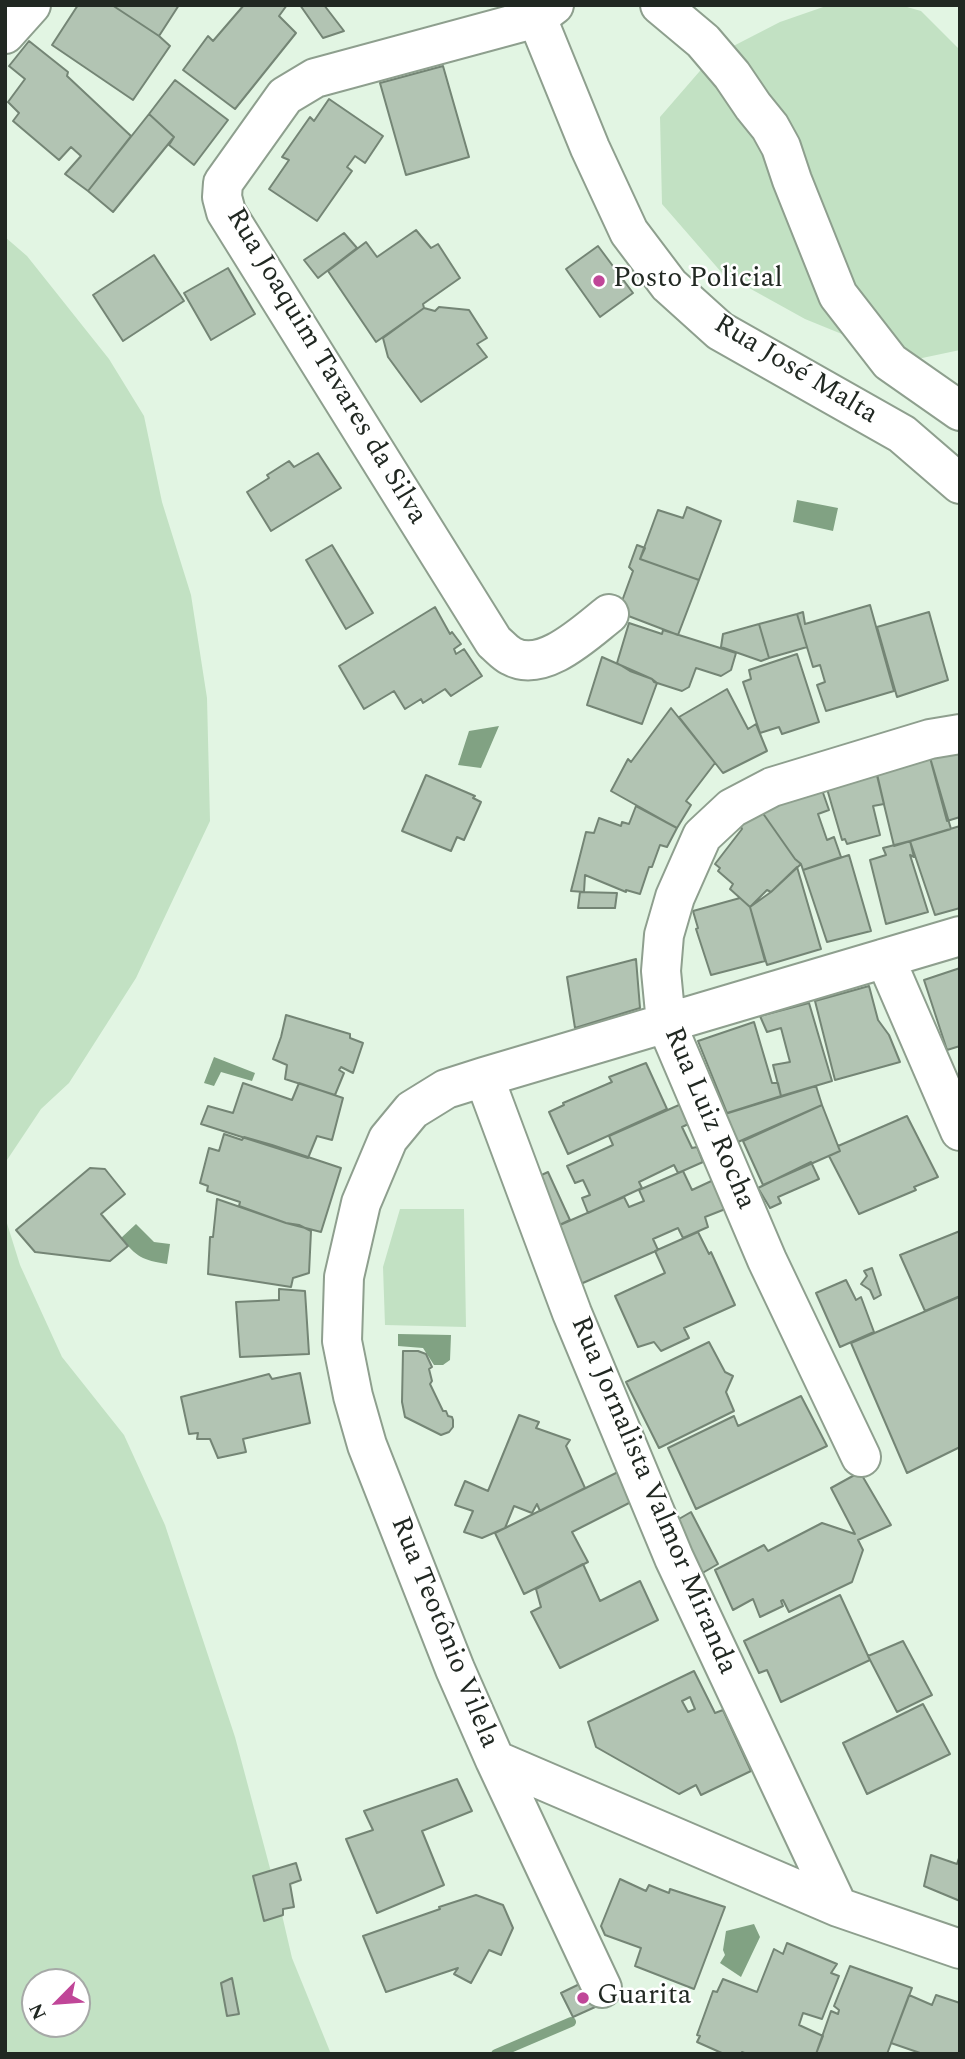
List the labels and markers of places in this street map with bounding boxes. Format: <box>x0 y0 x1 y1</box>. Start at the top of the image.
place label: Posto Policial <box>613 264 783 298</box>
marker: Posto Policial <box>591 273 607 289</box>
place label: Guarita <box>597 1981 691 2015</box>
marker: Guarita <box>575 1990 591 2006</box>

